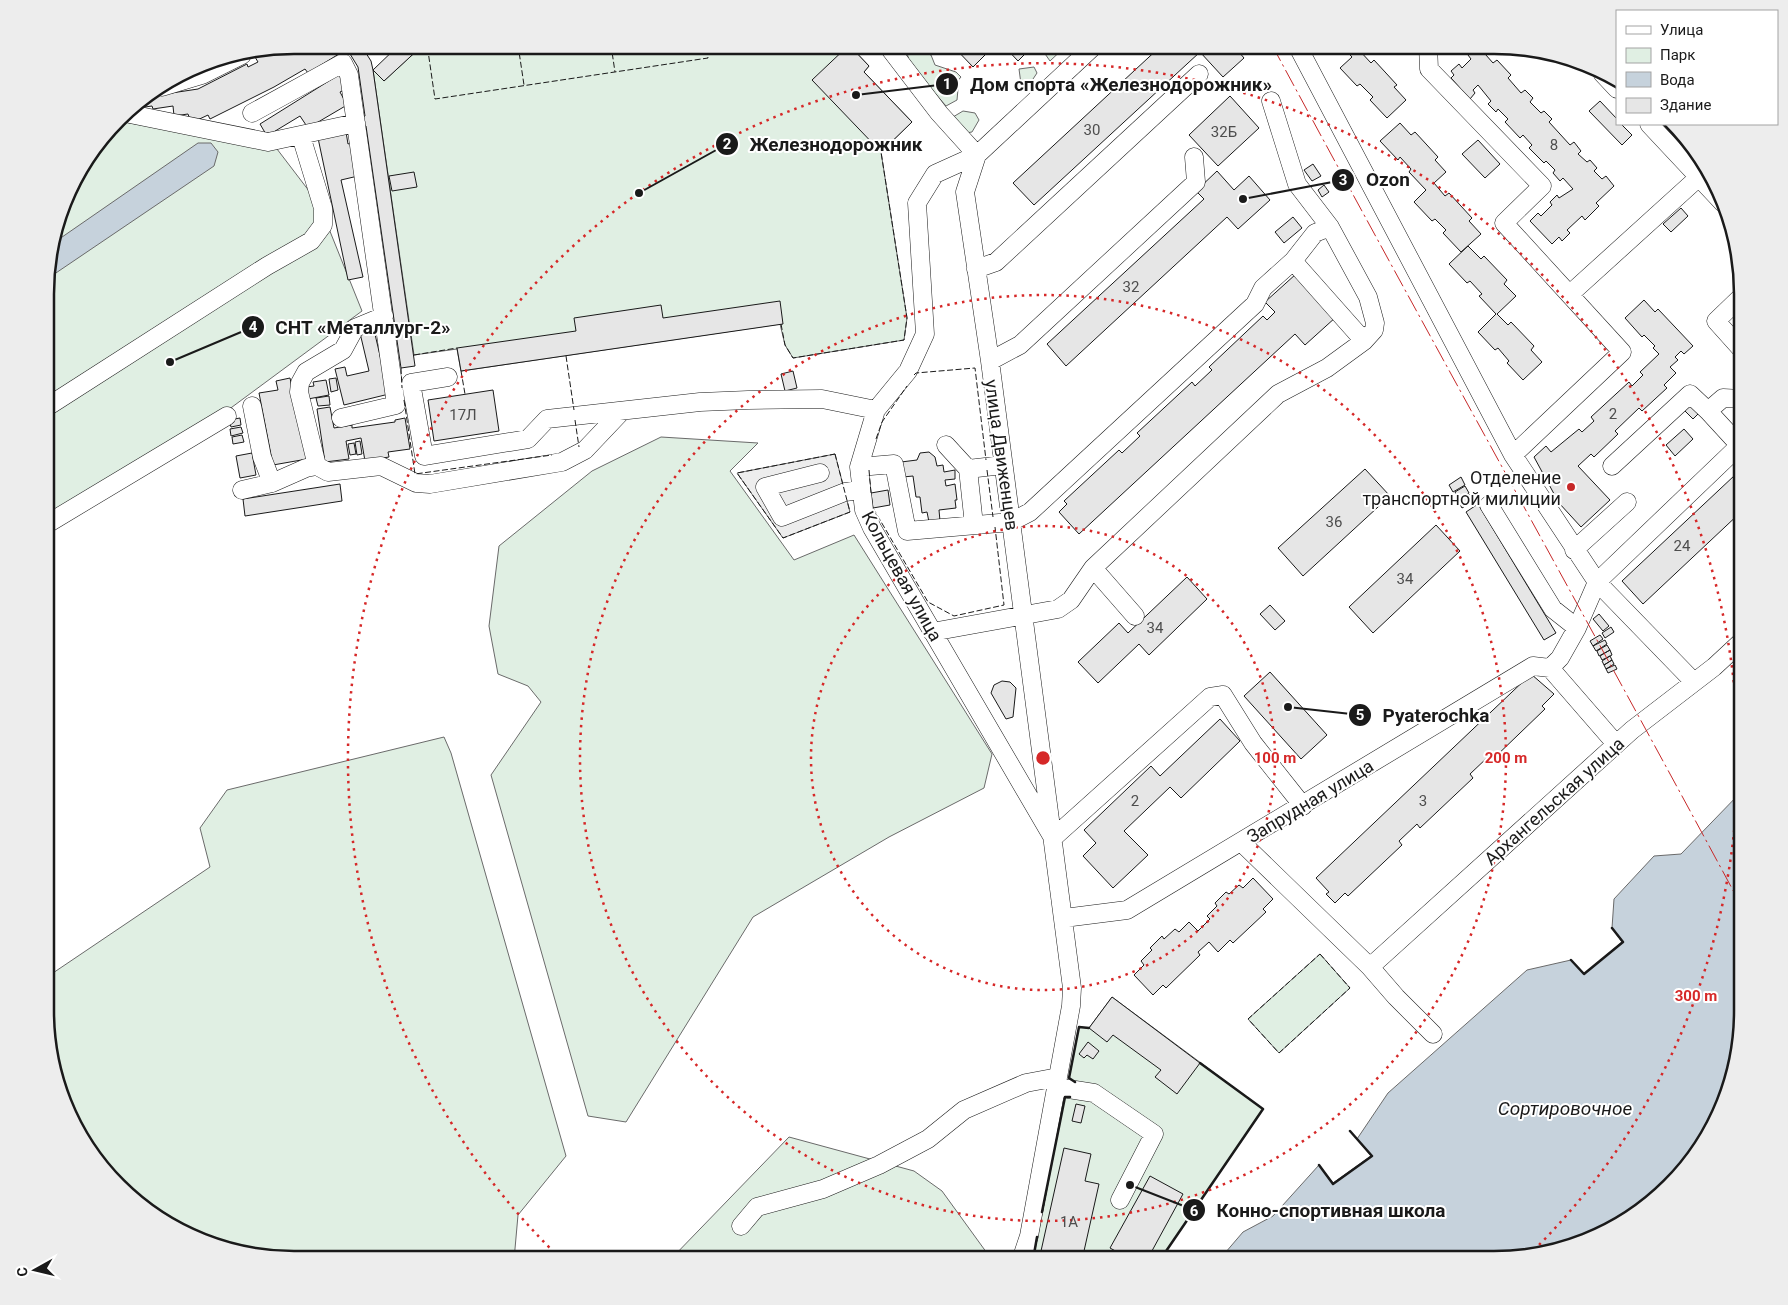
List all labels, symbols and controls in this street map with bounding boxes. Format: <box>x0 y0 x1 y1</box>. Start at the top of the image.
legend <box>1616 10 1778 125</box>
text: Улица <box>1660 21 1703 39</box>
text: Парк <box>1660 46 1695 64</box>
callout: Дом спорта «Железнодорожник» <box>935 67 1282 101</box>
text: Вода <box>1660 71 1695 89</box>
text: Дом спорта «Железнодорожник» <box>970 73 1272 96</box>
text: 1 <box>943 75 951 93</box>
text: Здание <box>1660 96 1711 114</box>
house number: 30 <box>1084 121 1100 139</box>
house number: 32Б <box>1211 123 1237 141</box>
callout: Железнодорожник <box>714 127 932 161</box>
text: Железнодорожник <box>749 133 923 156</box>
text: 2 <box>723 135 732 153</box>
house number: 8 <box>1550 136 1558 154</box>
callout: Ozon <box>1331 163 1420 197</box>
text: Ozon <box>1366 168 1410 191</box>
text: 3 <box>1339 171 1347 189</box>
house number: 32 <box>1123 278 1139 296</box>
callout: СНТ «Металлург-2» <box>240 310 461 344</box>
text: СНТ «Металлург-2» <box>275 316 451 339</box>
text: 4 <box>249 318 258 336</box>
street label: улица Движенцев <box>981 378 1023 532</box>
house number: 2 <box>1609 405 1617 423</box>
house number: 17Л <box>449 406 477 424</box>
place label: Отделение транспортной милиции <box>1362 467 1561 509</box>
marker: Отделение транспортной милиции <box>1565 481 1577 493</box>
street label: Кольцевая улица <box>858 507 946 645</box>
house number: 36 <box>1326 513 1342 531</box>
house number: 24 <box>1674 537 1691 555</box>
house number: 34 <box>1397 570 1414 588</box>
house number: 34 <box>1147 619 1164 637</box>
callout: Pyaterochka <box>1347 698 1499 732</box>
text: Pyaterochka <box>1383 704 1489 727</box>
text: 5 <box>1356 706 1364 724</box>
street label: Архангельская улица <box>1480 733 1628 869</box>
centre of rings <box>1034 749 1052 767</box>
text: 100 m <box>1254 749 1296 767</box>
text: 200 m <box>1485 749 1527 767</box>
street label: Запрудная улица <box>1243 755 1377 847</box>
house number: 2 <box>1131 792 1139 810</box>
house number: 3 <box>1419 792 1427 810</box>
text: 300 m <box>1675 987 1717 1005</box>
water label: Сортировочное <box>1498 1097 1632 1120</box>
callout: Конно-спортивная школа <box>1182 1193 1456 1227</box>
text: Конно-спортивная школа <box>1216 1199 1446 1222</box>
text: 6 <box>1190 1202 1199 1220</box>
house number: 1А <box>1060 1213 1078 1231</box>
north arrow <box>10 1245 60 1295</box>
text: С <box>14 1266 31 1277</box>

